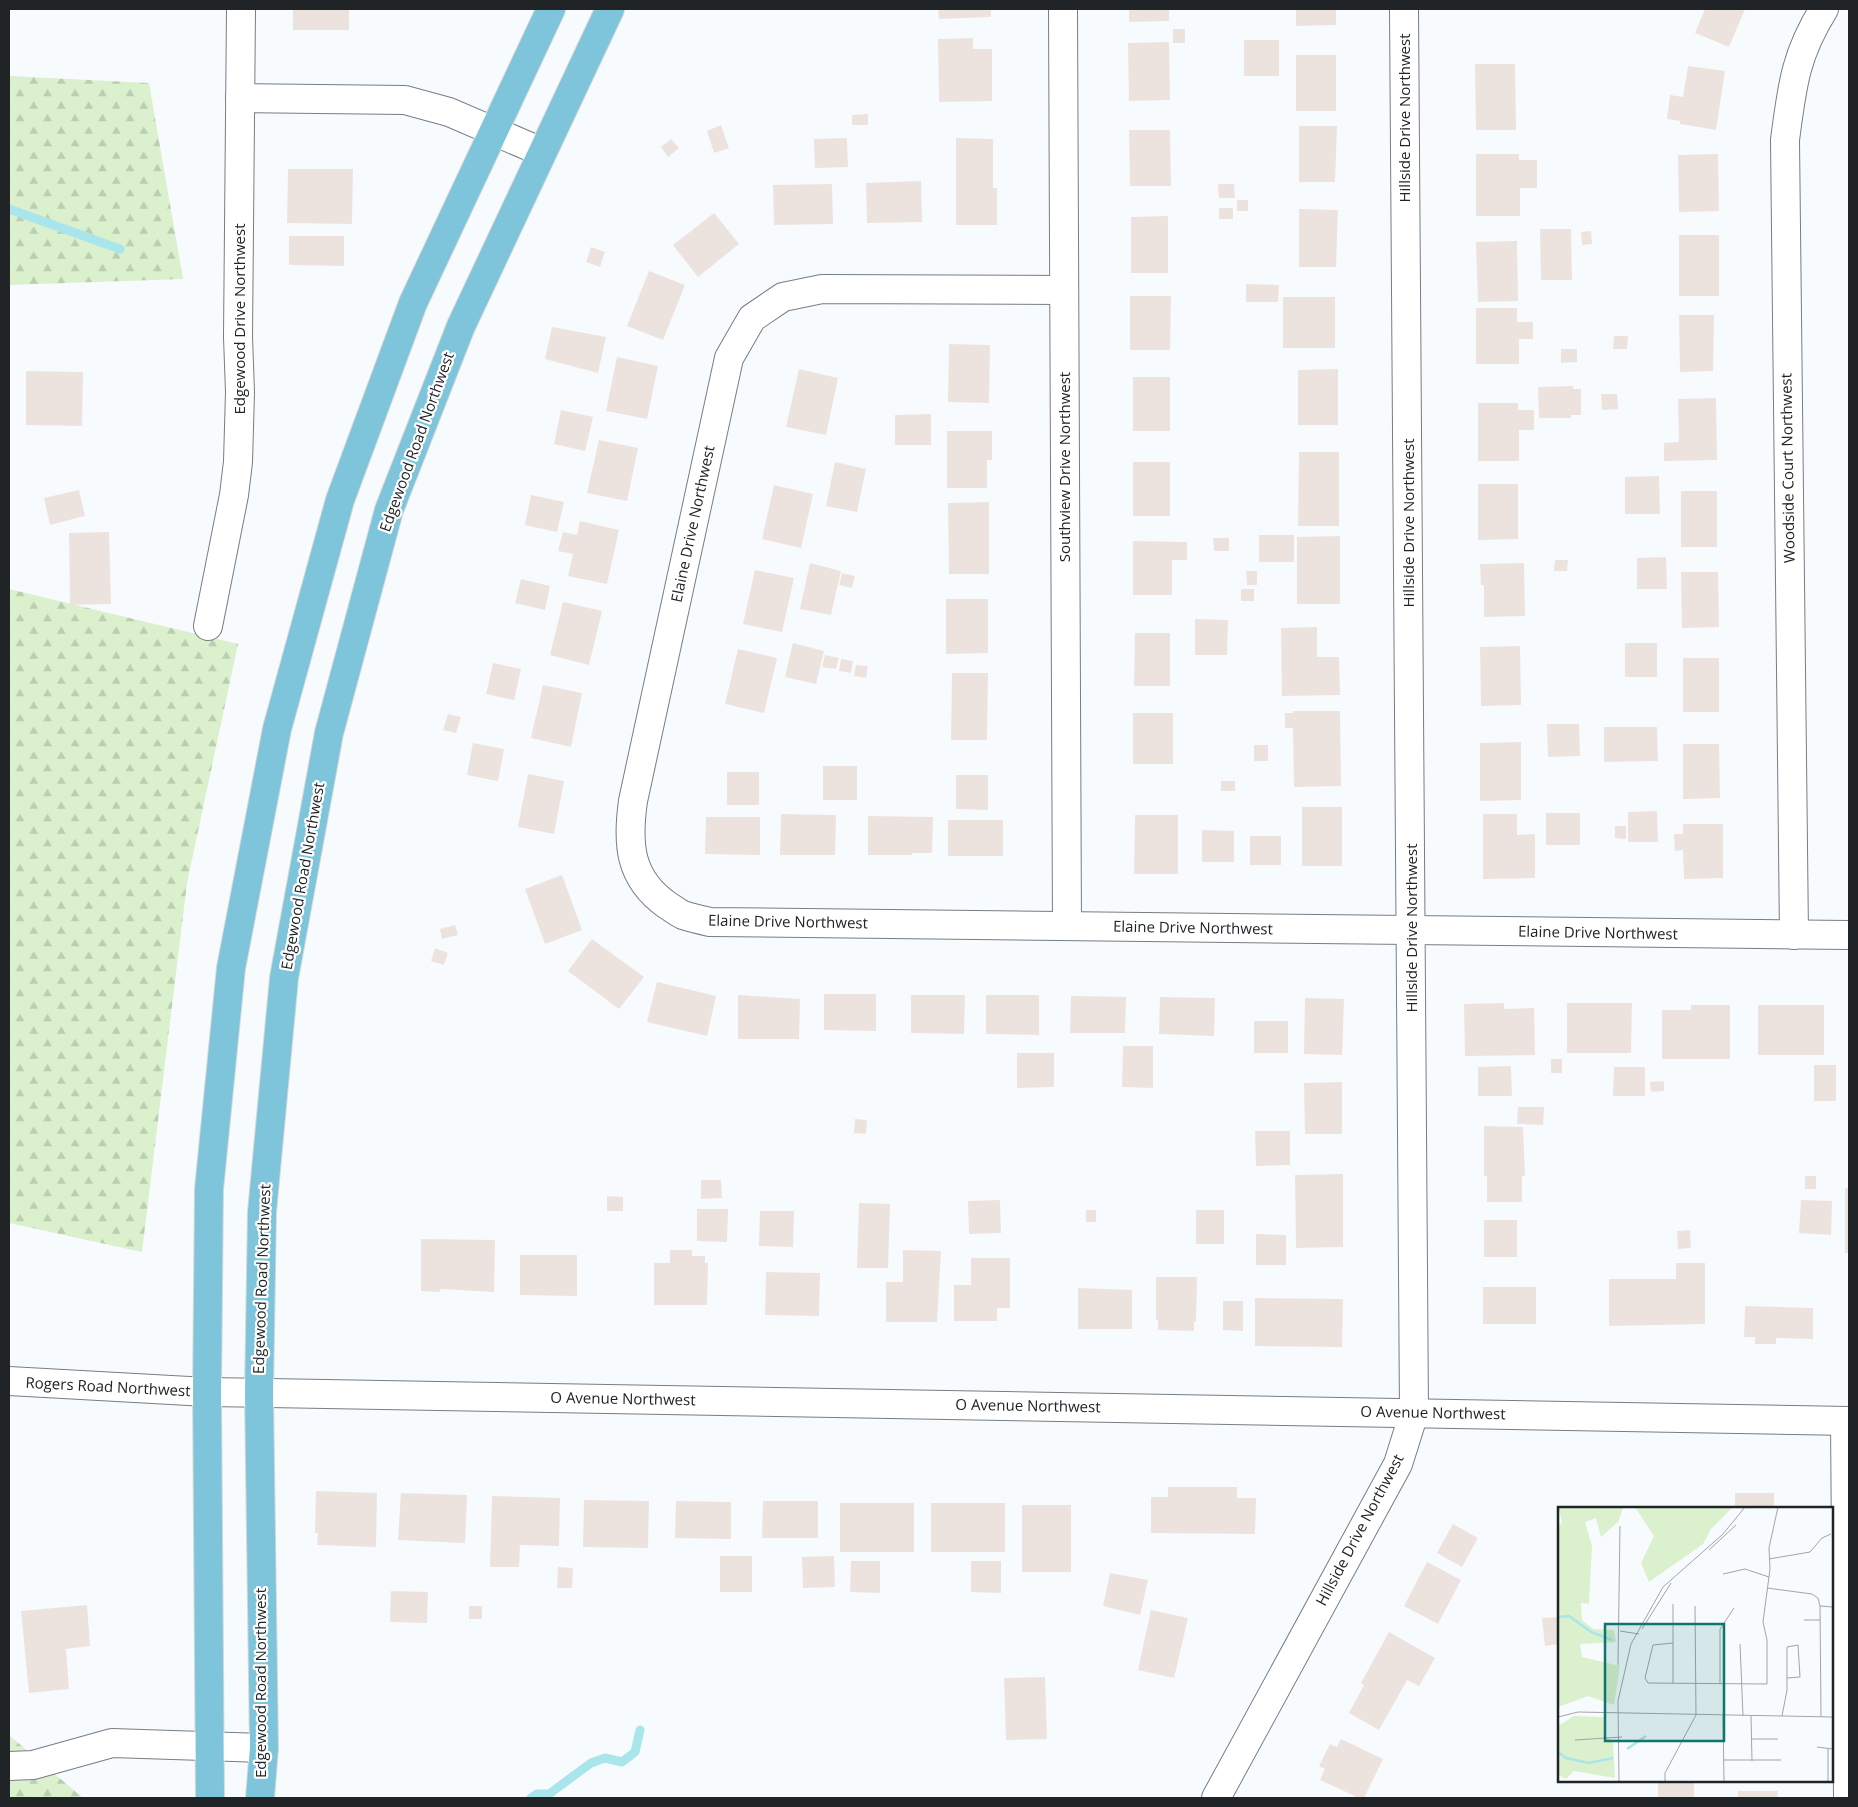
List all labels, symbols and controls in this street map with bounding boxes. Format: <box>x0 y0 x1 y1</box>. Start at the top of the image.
street label: Hillside Drive Northwest <box>1394 34 1414 203</box>
street label: Edgewood Drive Northwest <box>229 224 249 414</box>
street label: Edgewood Road Northwest <box>374 349 458 534</box>
street label: Southview Drive Northwest <box>1054 372 1074 562</box>
street label: Woodside Court Northwest <box>1775 373 1799 563</box>
street label: Hillside Drive Northwest <box>1398 439 1418 608</box>
street label: Elaine Drive Northwest <box>666 443 718 604</box>
street label: Edgewood Road Northwest <box>276 781 328 971</box>
street label: Hillside Drive Northwest <box>1401 844 1421 1013</box>
street label: Elaine Drive Northwest <box>708 910 868 932</box>
street label: Elaine Drive Northwest <box>1113 916 1273 938</box>
street label: Elaine Drive Northwest <box>1518 921 1678 943</box>
street label: Edgewood Road Northwest <box>248 1184 274 1374</box>
street label: Rogers Road Northwest <box>25 1372 191 1400</box>
street label: O Avenue Northwest <box>550 1387 696 1409</box>
street label: O Avenue Northwest <box>955 1394 1101 1416</box>
street label: O Avenue Northwest <box>1360 1401 1506 1423</box>
street label: Hillside Drive Northwest <box>1311 1450 1408 1609</box>
inset map <box>1558 1507 1833 1782</box>
street label: Edgewood Road Northwest <box>250 1588 270 1778</box>

